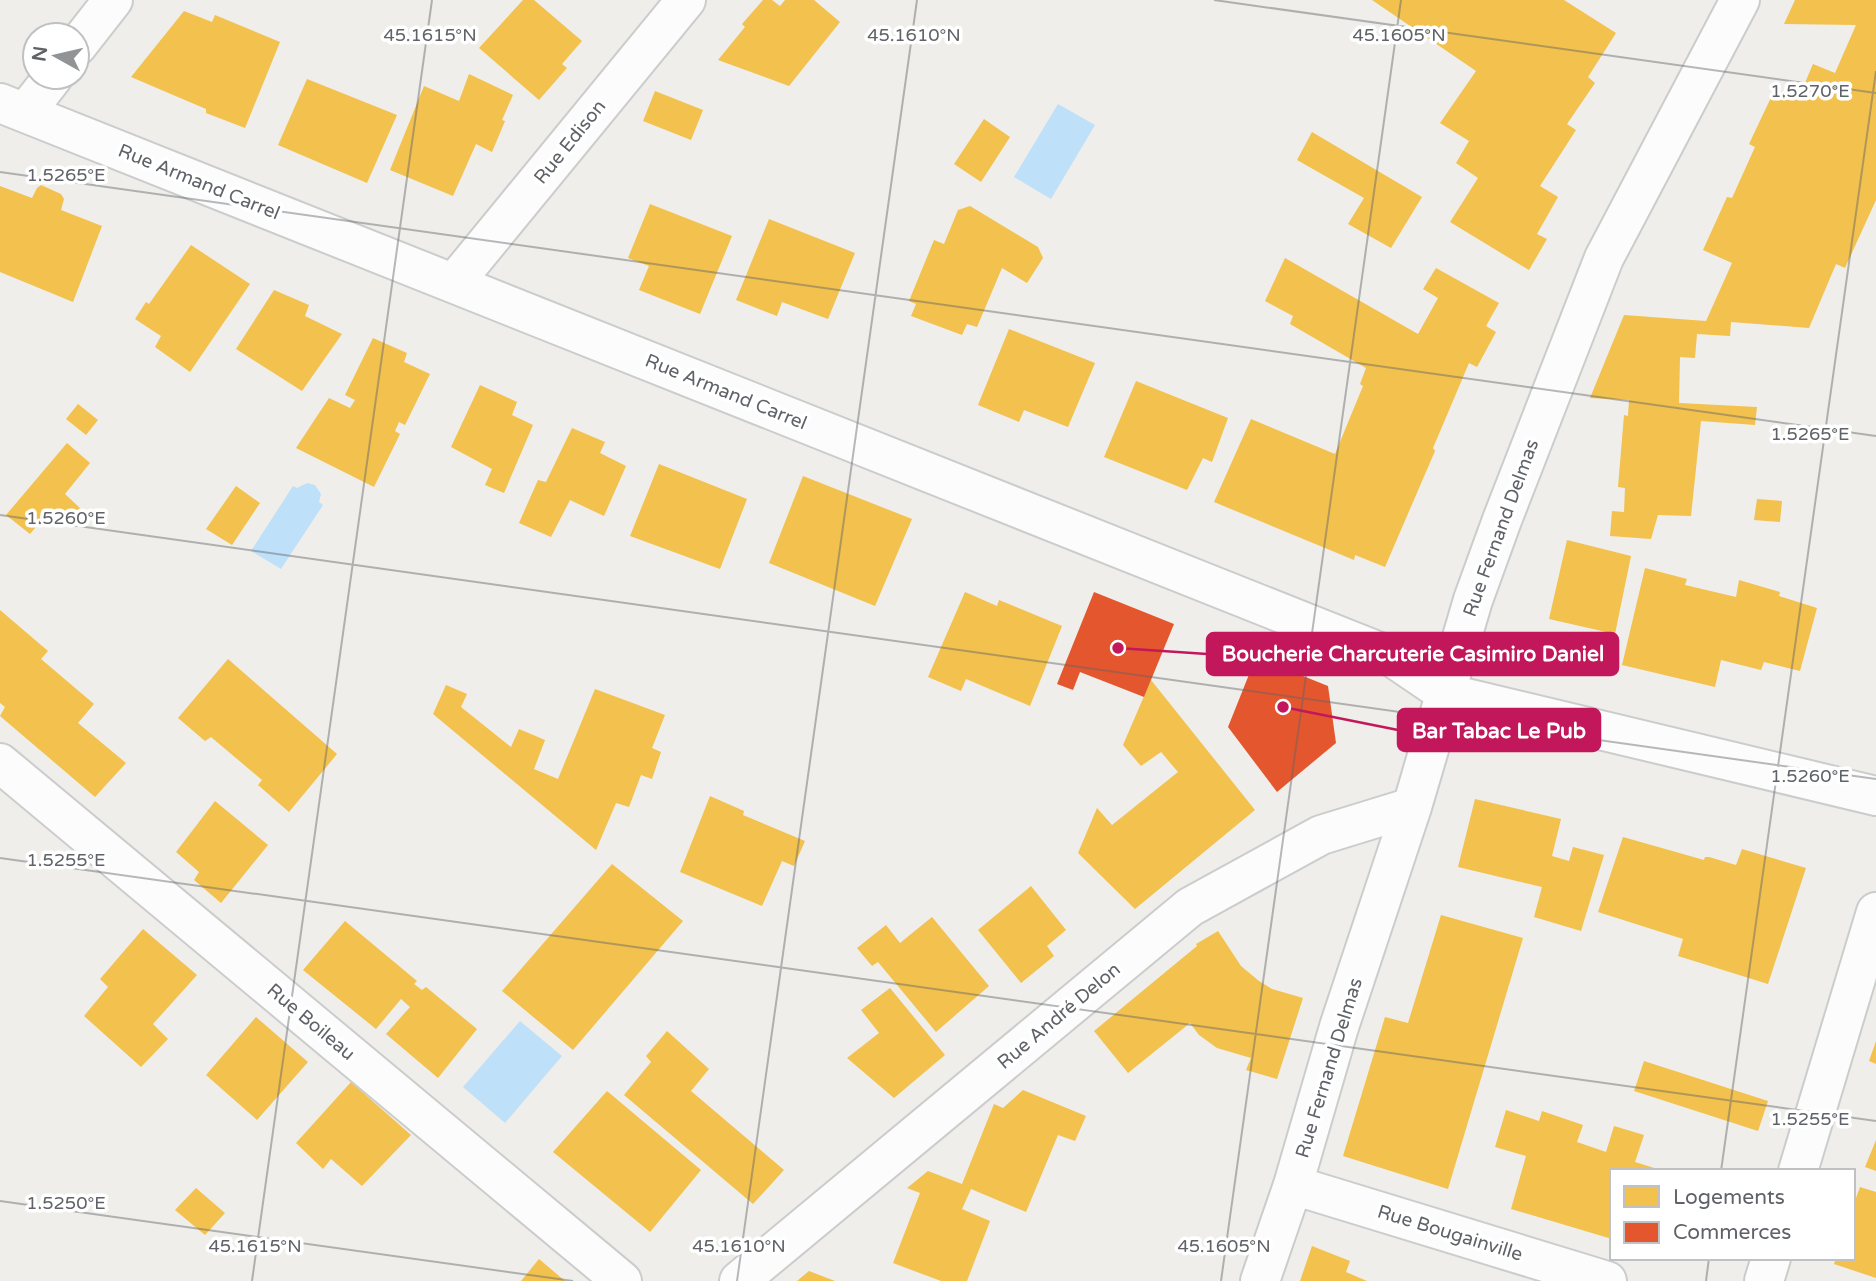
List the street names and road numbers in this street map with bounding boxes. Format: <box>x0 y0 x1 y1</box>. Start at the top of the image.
street label: Rue Edison <box>529 96 611 188</box>
street label: Rue Armand Carrel <box>115 140 283 224</box>
street label: Rue Armand Carrel <box>642 350 810 434</box>
street label: Rue Fernand Delmas <box>1459 436 1543 620</box>
street label: Rue André Delon <box>993 958 1125 1074</box>
street label: Rue Fernand Delmas <box>1291 975 1367 1161</box>
street label: Rue Boileau <box>263 979 359 1065</box>
street label: Rue Bougainville <box>1375 1200 1525 1266</box>

